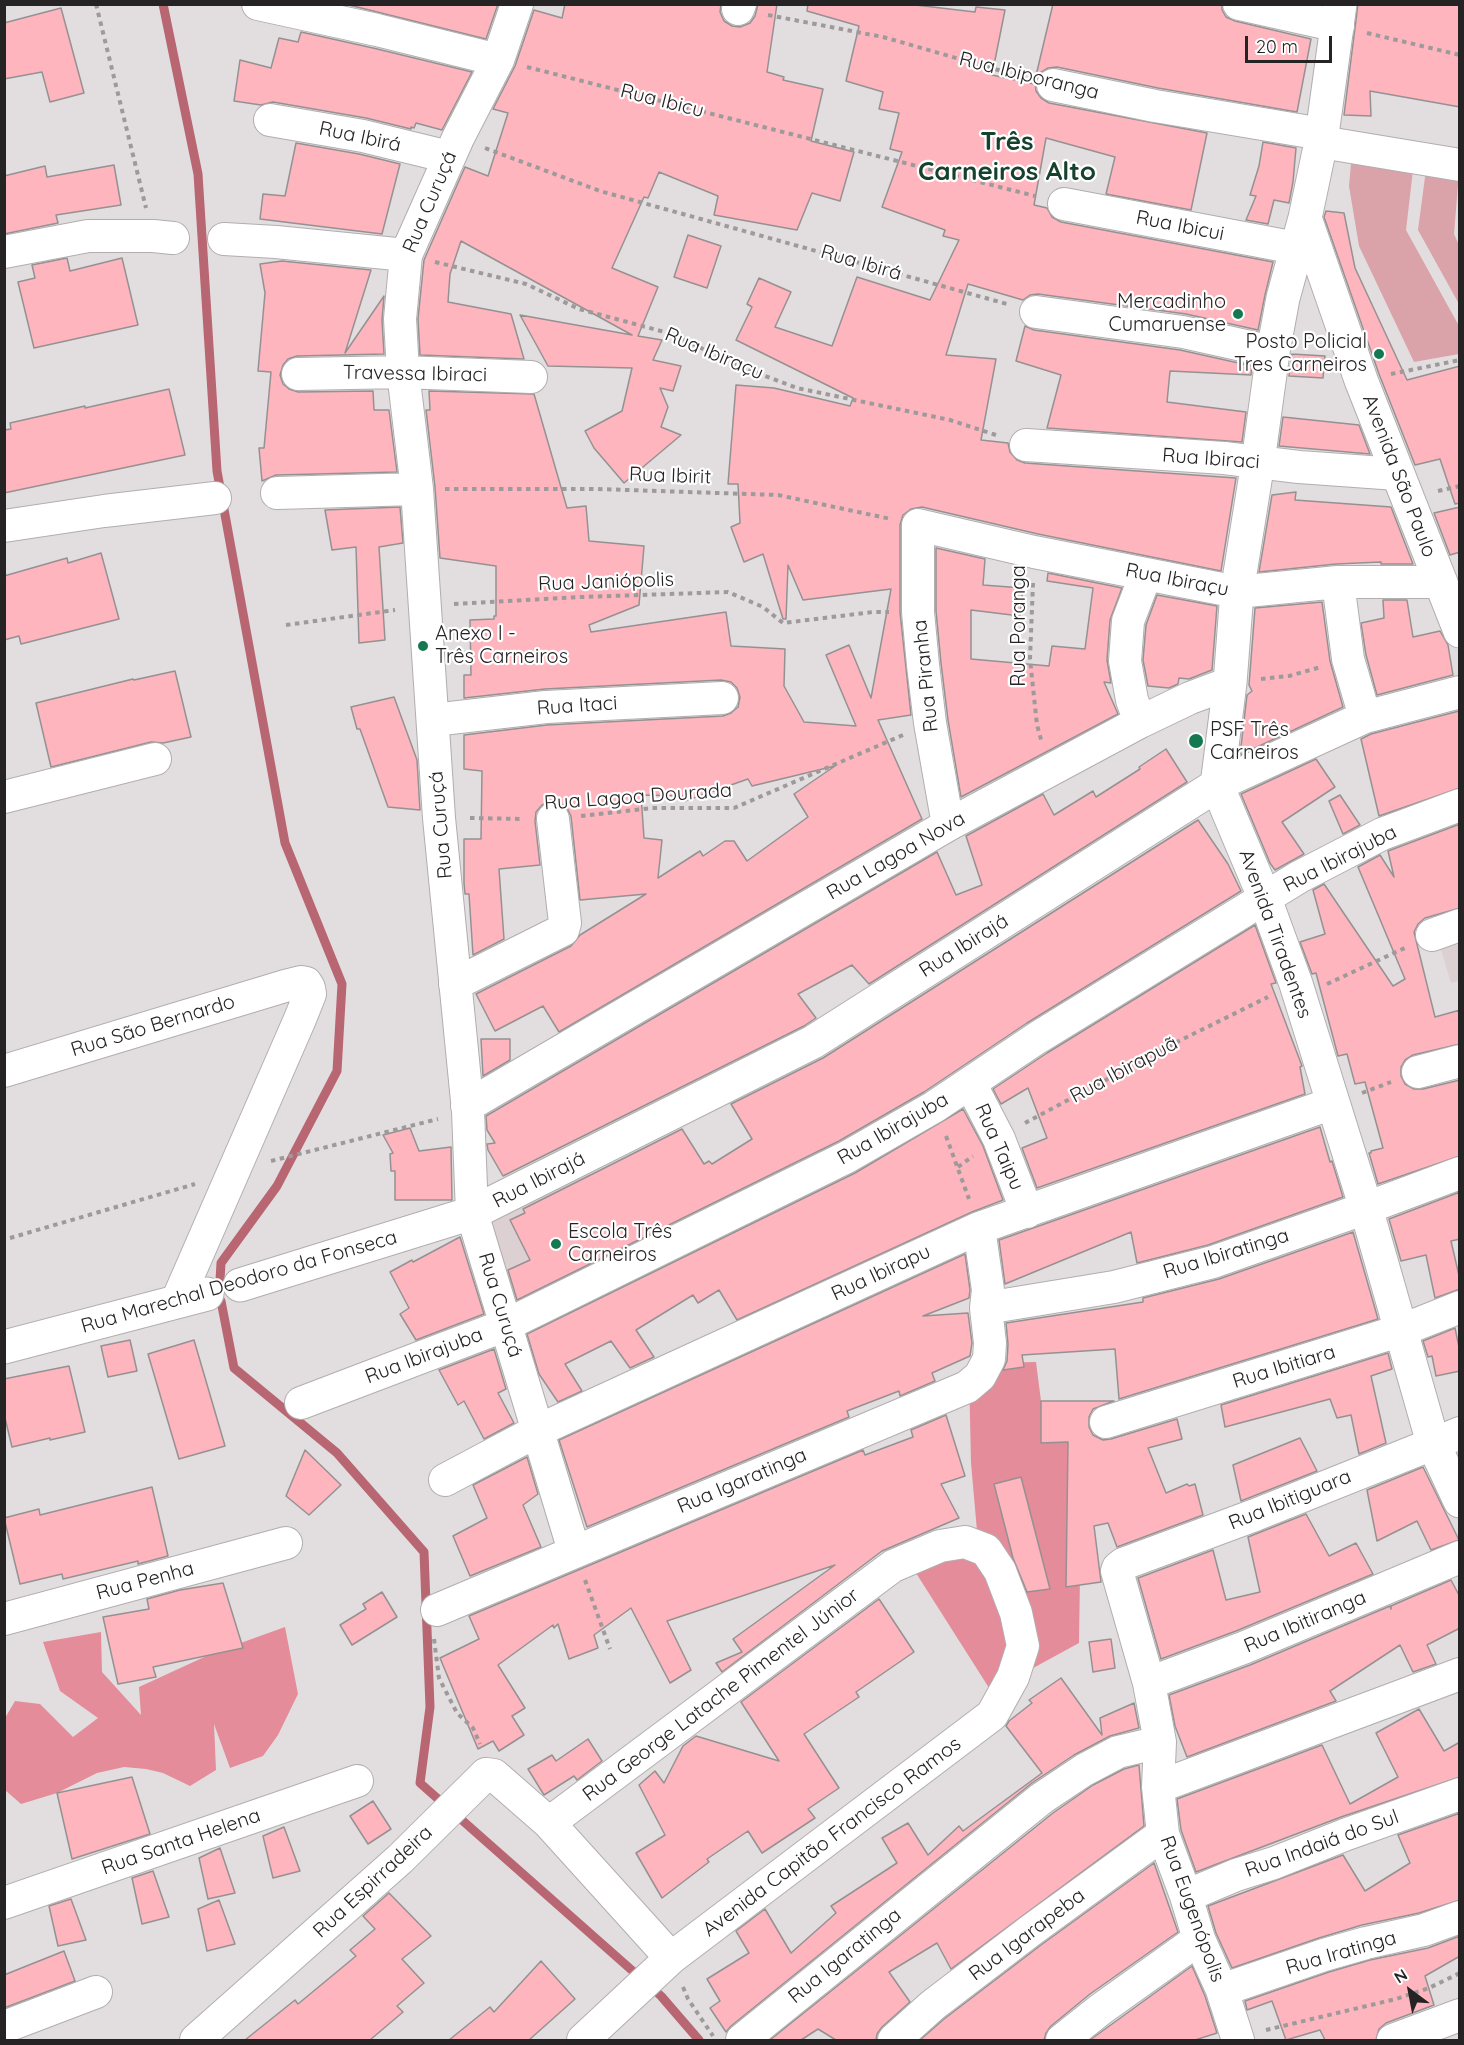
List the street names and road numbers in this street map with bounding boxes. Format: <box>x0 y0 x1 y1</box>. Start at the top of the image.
street label: Rua Ibiporanga <box>957 47 1101 105</box>
street label: Rua Ibicu <box>618 79 706 123</box>
street label: Rua Ibirá <box>317 117 403 157</box>
street label: Rua Curuçá <box>398 148 462 256</box>
street label: Rua Ibicui <box>1134 206 1226 246</box>
street label: Rua Ibirá <box>818 240 904 286</box>
street label: Rua Ibiraçu <box>661 322 767 386</box>
street label: Travessa Ibiraci <box>343 361 487 387</box>
street label: Avenida São Paulo <box>1357 391 1441 561</box>
street label: Rua Ibiraci <box>1161 444 1261 474</box>
street label: Rua Ibirit <box>628 463 712 489</box>
street label: Rua Ibiraçu <box>1123 558 1231 602</box>
street label: Rua Poranga <box>1007 565 1031 687</box>
street label: Rua Janiópolis <box>538 568 674 596</box>
street label: Rua Piranha <box>908 619 944 733</box>
street label: Rua Itaci <box>536 691 618 721</box>
street label: Rua Curuçá <box>424 770 458 880</box>
street label: Rua Lagoa Dourada <box>543 778 733 816</box>
street label: Rua Lagoa Nova <box>823 807 969 905</box>
street label: Rua Ibirajuba <box>1279 820 1401 898</box>
street label: Avenida Tiradentes <box>1233 846 1317 1022</box>
street label: Rua Ibirajá <box>915 909 1013 983</box>
street label: Rua São Bernardo <box>68 990 238 1062</box>
street label: Rua Ibirapuã <box>1066 1032 1182 1108</box>
street label: Rua Ibirajuba <box>833 1088 953 1170</box>
street label: Rua Taipu <box>969 1100 1029 1194</box>
street label: Rua Ibirajá <box>489 1146 589 1214</box>
street label: Rua Ibiratinga <box>1160 1223 1292 1285</box>
street label: Rua Marechal Deodoro da Fonseca <box>78 1225 400 1339</box>
street label: Rua Ibirapu <box>828 1240 934 1306</box>
street label: Rua Curuçá <box>473 1250 527 1360</box>
street label: Rua Ibirajuba <box>362 1323 486 1389</box>
street label: Rua Ibitiara <box>1230 1340 1338 1394</box>
street label: Rua Igaratinga <box>674 1443 810 1519</box>
street label: Rua Ibitiguara <box>1225 1465 1355 1535</box>
street label: Rua Penha <box>93 1556 197 1606</box>
street label: Rua George Latache Pimentel Júnior <box>578 1583 864 1807</box>
street label: Rua Ibitiranga <box>1240 1586 1370 1658</box>
street label: Avenida Capitão Francisco Ramos <box>698 1732 966 1942</box>
street label: Rua Santa Helena <box>98 1804 264 1880</box>
street label: Rua Indaiá do Sul <box>1242 1805 1402 1883</box>
street label: Rua Espirradeira <box>309 1821 437 1943</box>
street label: Rua Eugenópolis <box>1154 1833 1230 1985</box>
street label: Rua Igarapeba <box>964 1884 1090 1986</box>
street label: Rua Igaratinga <box>784 1903 906 2009</box>
street label: Rua Iratinga <box>1283 1926 1399 1980</box>

